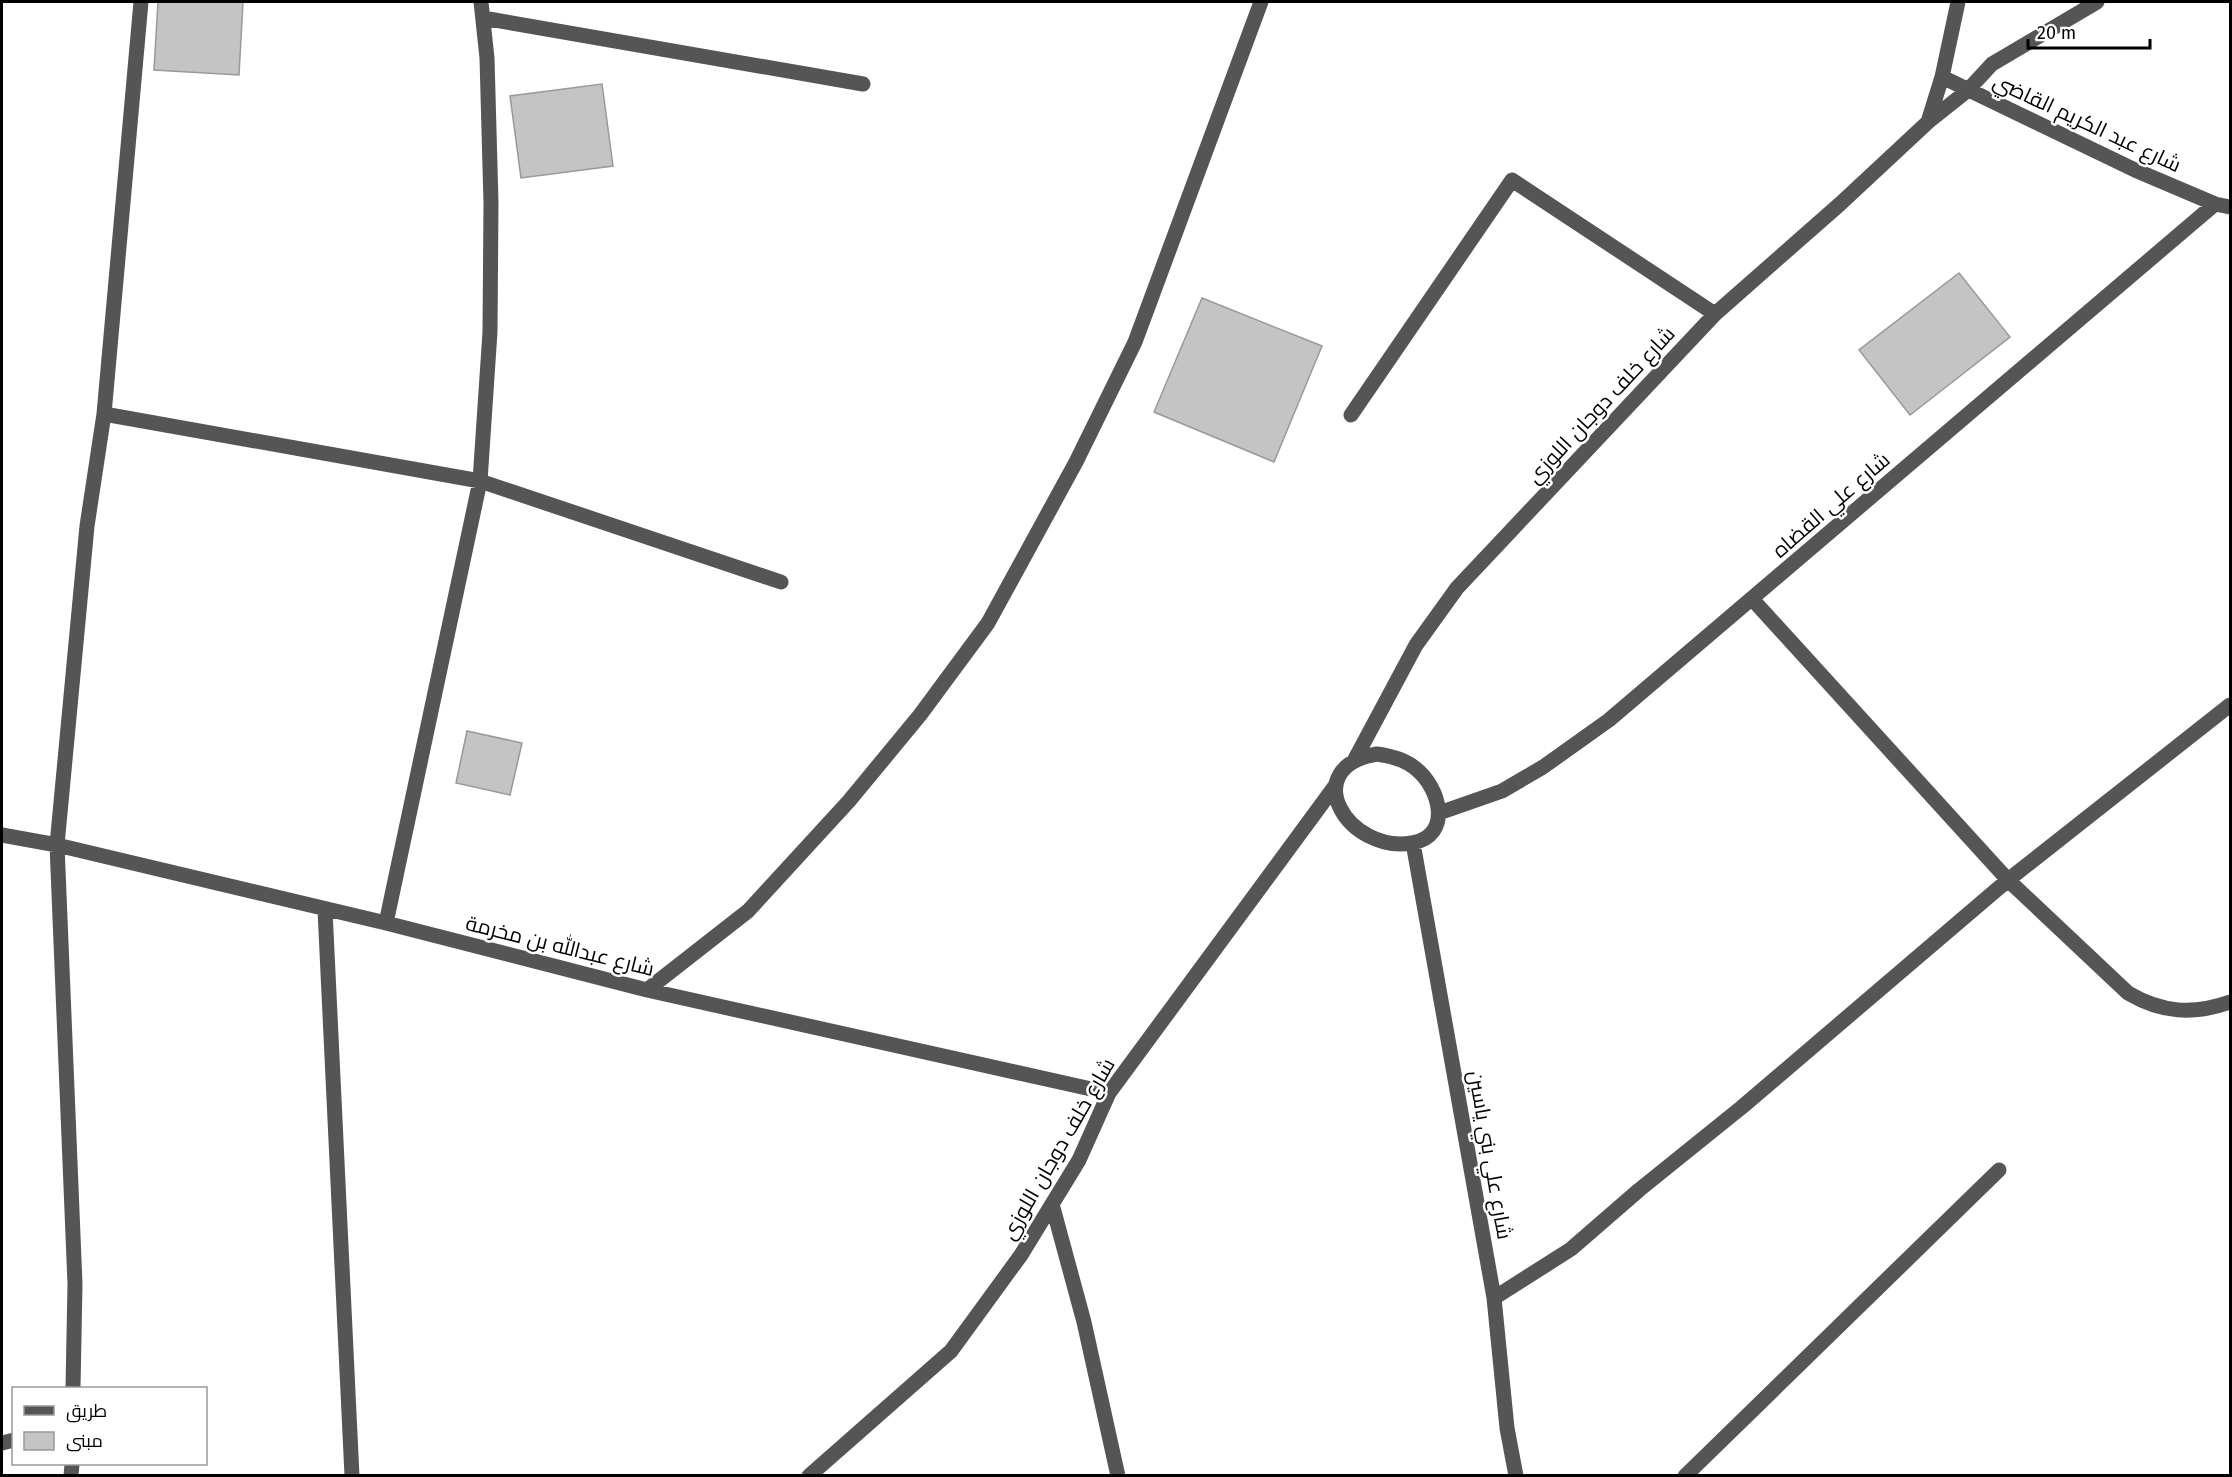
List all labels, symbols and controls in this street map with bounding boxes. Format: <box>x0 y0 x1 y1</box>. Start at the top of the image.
scale bar <box>2028 12 2150 50</box>
text: 20 m <box>2037 22 2076 44</box>
street label: شارع عبد الكريم القاضي <box>1988 68 2185 180</box>
street label: شارع خلف دوجان اللوزي <box>1521 321 1683 491</box>
street label: شارع علي القضاه <box>1767 447 1897 565</box>
street label: شارع عبدالله بن مخرمة <box>463 909 657 983</box>
street label: شارع خلف دوجان اللوزي <box>995 1054 1123 1246</box>
street label: شارع علي بني ياسين <box>1459 1069 1518 1242</box>
legend <box>12 1387 207 1465</box>
text: طريق <box>66 1400 107 1423</box>
text: مبنى <box>66 1430 103 1452</box>

